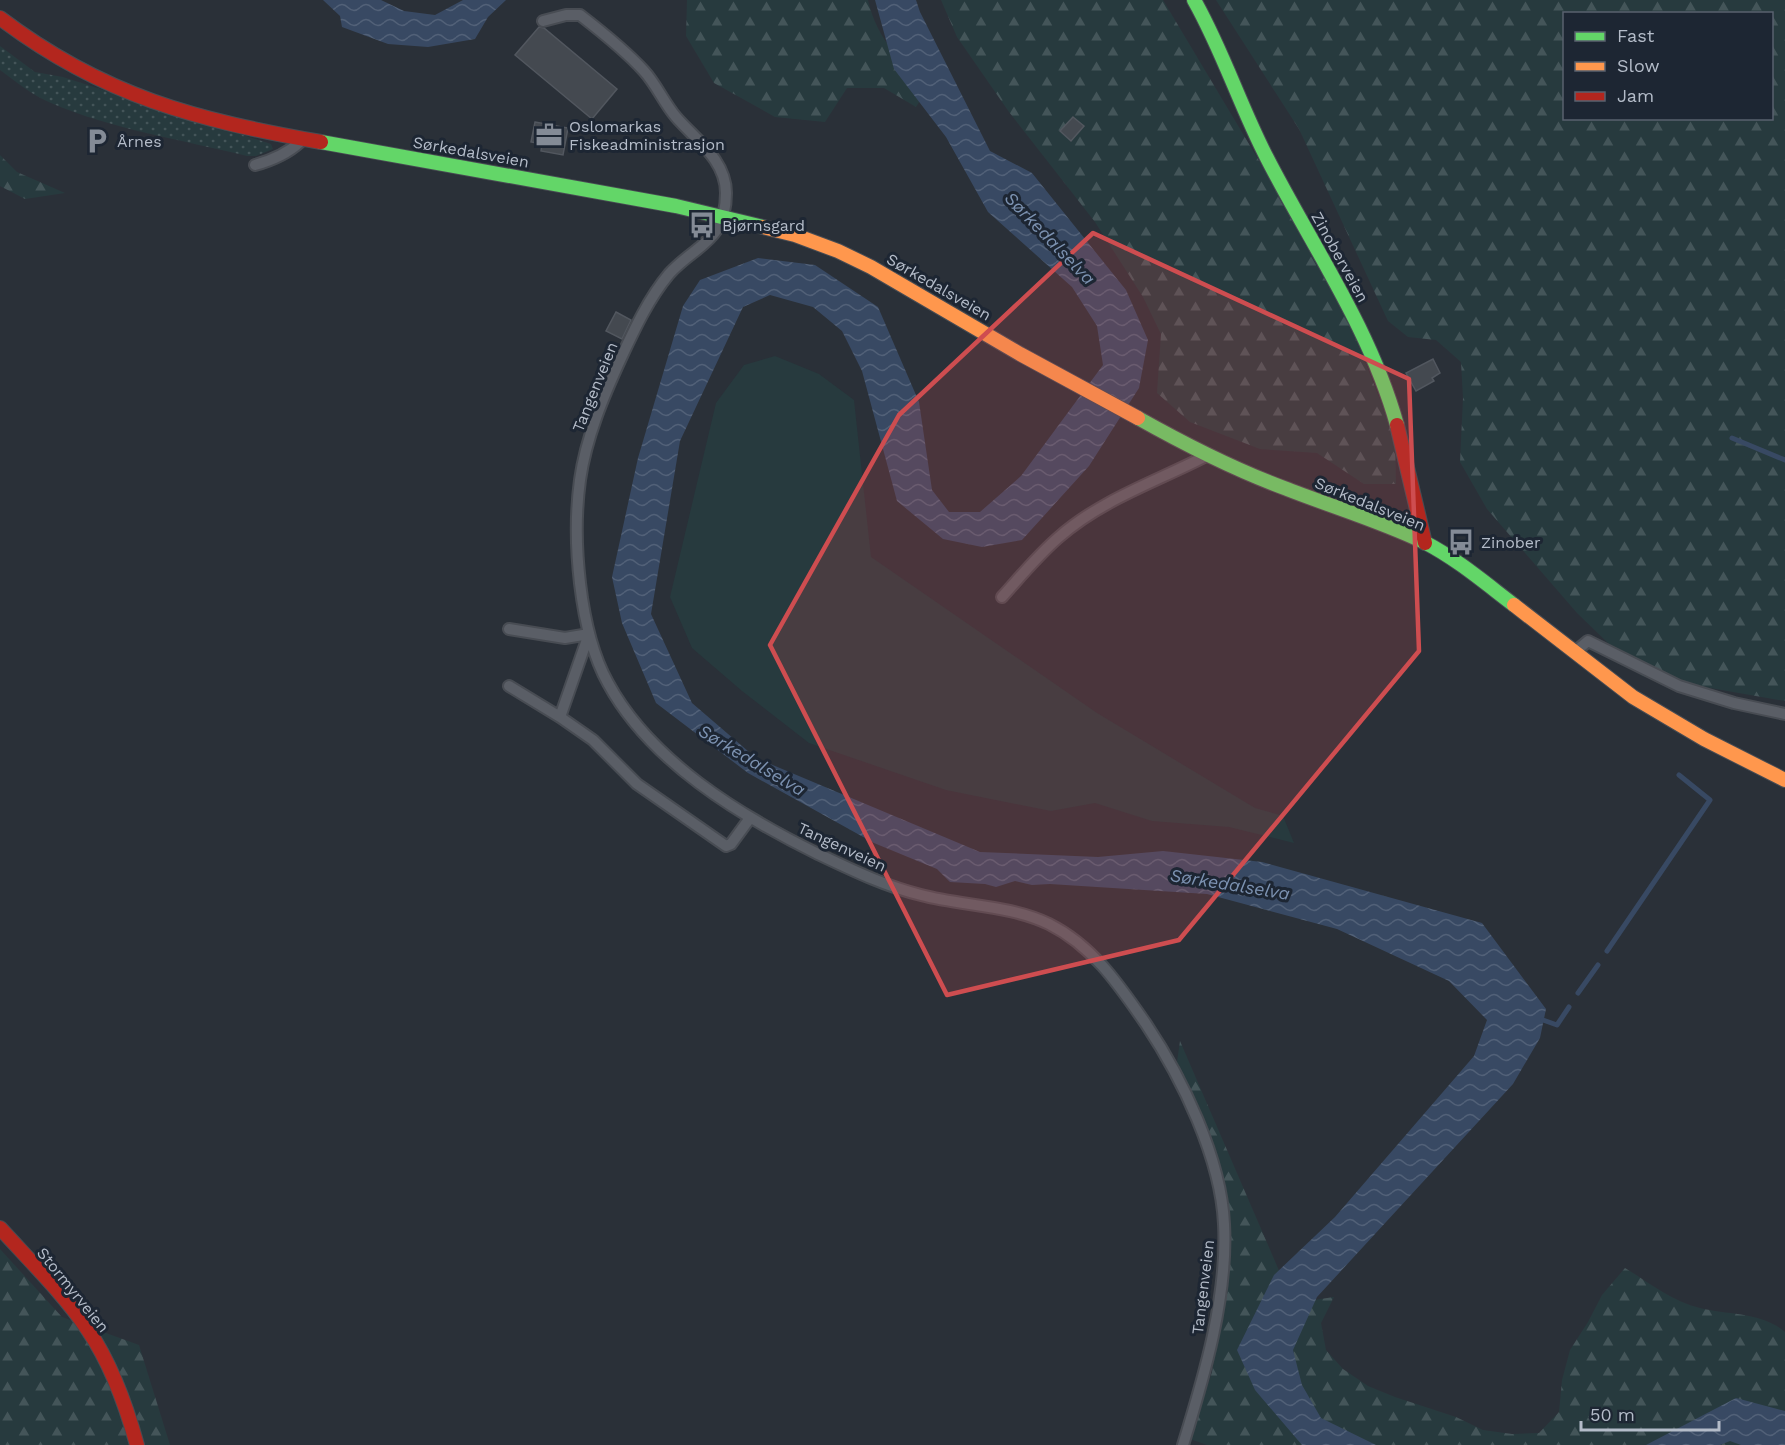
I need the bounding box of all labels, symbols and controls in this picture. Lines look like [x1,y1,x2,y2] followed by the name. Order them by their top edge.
[1563,12,1773,120] legend
[1617,25,1655,46] text: Fast
[1617,55,1660,76] text: Slow
[1617,85,1654,106] text: Jam
[569,117,725,154] place label: Oslomarkas Fiskeadministrasjon
[534,120,564,150] office icon: Oslomarkas Fiskeadministrasjon
[82,126,112,156] parking icon: Årnes
[117,132,162,151] place label: Årnes
[411,132,531,172] street label: Sørkedalsveien
[1000,187,1100,289] water label: Sørkedalselva
[1307,208,1373,306] street label: Zinoberveien
[687,210,717,240] bus stop icon: Bjørnsgard
[722,216,805,235] place label: Bjørnsgard
[883,249,995,325] street label: Sørkedalsveien
[568,339,622,435] street label: Tangenveien
[1312,473,1428,535] street label: Sørkedalsveien
[1446,527,1476,557] bus stop icon: Zinober
[1481,533,1541,552] place label: Zinober
[695,720,809,800] water label: Sørkedalselva
[795,818,889,876] street label: Tangenveien
[1169,864,1291,904] water label: Sørkedalselva
[1188,1238,1218,1336] street label: Tangenveien
[33,1244,113,1336] street label: Stormyrveien
[1581,1394,1719,1432] scale bar
[1590,1404,1635,1425] text: 50 m

